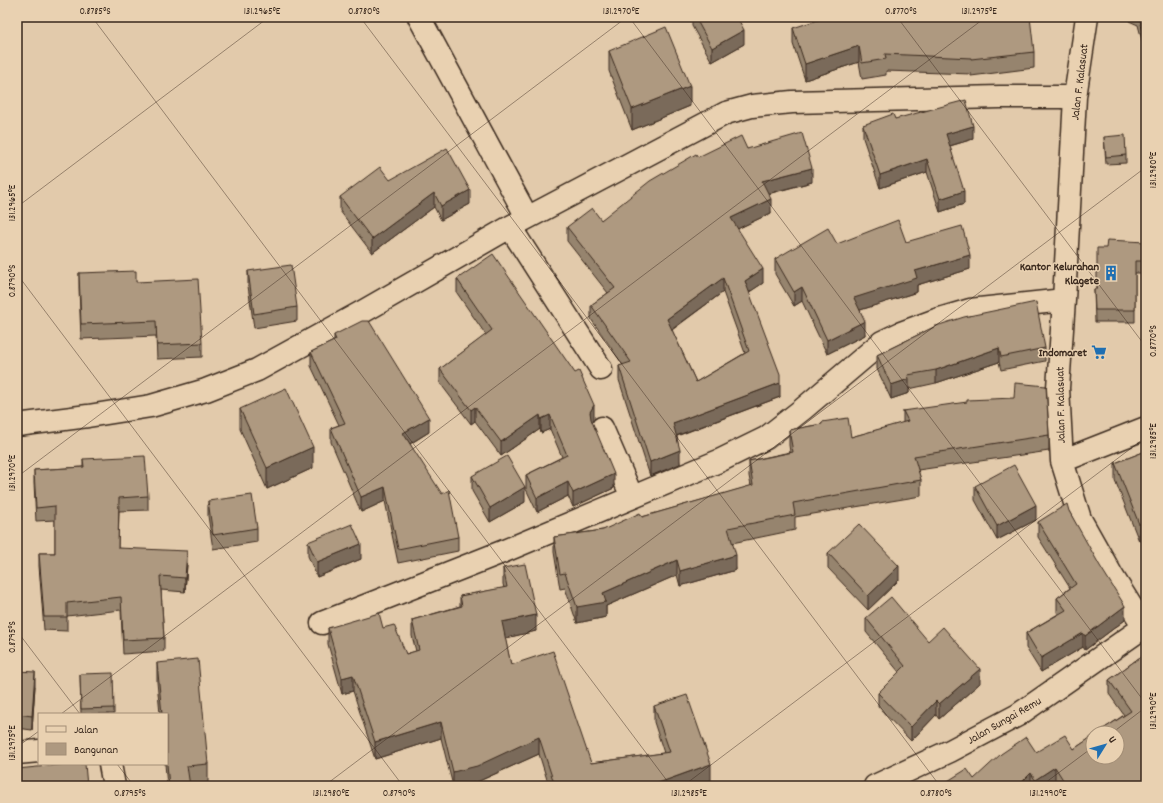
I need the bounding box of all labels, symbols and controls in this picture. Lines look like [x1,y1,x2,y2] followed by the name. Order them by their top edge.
[79,5,111,19] text: 0.8785°S
[244,5,281,19] text: 131.2965°E
[348,5,380,19] text: 0.8780°S
[603,5,640,19] text: 131.2970°E
[885,5,917,19] text: 0.8770°S
[961,5,997,19] text: 131.2975°E
[1067,42,1094,121] street label: Jalan F. Kalasuat
[1147,151,1161,188] text: 131.2980°E
[6,184,20,221] text: 131.2965°E
[1020,259,1100,290] place label: Kantor Kelurahan Klagete
[1102,264,1120,282] building icon: Kantor Kelurahan Klagete
[6,265,20,297] text: 0.8790°S
[1147,325,1161,357] text: 0.8770°S
[1090,343,1108,361] supermarket icon: Indomaret
[1039,345,1088,362] place label: Indomaret
[1052,366,1071,444] street label: Jalan F. Kalasuat
[1147,423,1161,459] text: 131.2985°E
[6,454,20,491] text: 131.2970°E
[6,621,20,653] text: 0.8795°S
[1147,692,1161,730] text: 131.2990°E
[964,693,1045,749] street label: Jalan Sungai Remu
[38,713,168,765] legend
[74,722,98,739] text: Jalan
[6,725,20,761] text: 131.2975°E
[1085,725,1125,765] north arrow
[1103,733,1119,747] text: U
[74,742,118,759] text: Bangunan
[114,787,146,801] text: 0.8795°S
[313,787,350,801] text: 131.2980°E
[383,787,415,801] text: 0.8790°S
[671,787,707,801] text: 131.2985°E
[920,787,952,801] text: 0.8780°S
[1029,787,1067,801] text: 131.2990°E

